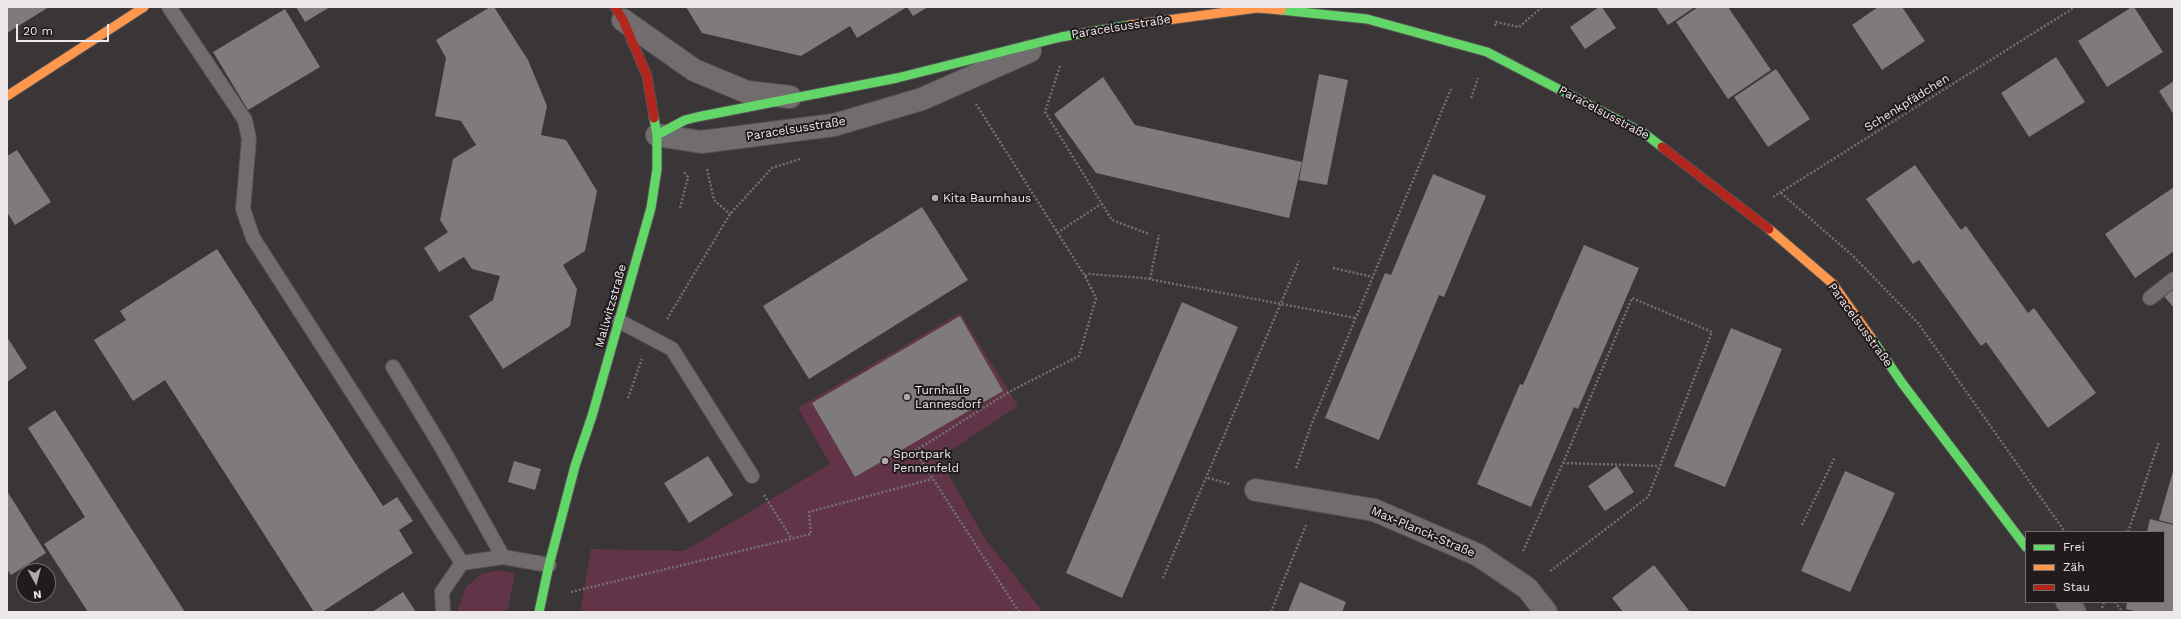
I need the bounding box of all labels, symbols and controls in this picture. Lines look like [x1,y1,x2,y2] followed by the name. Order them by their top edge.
[1070,12,1172,42] street label: Paracelsusstraße
[18,16,111,42] scale bar
[23,24,53,38] text: 20 m
[1862,71,1952,135] street label: Schenkpfädchen
[1556,83,1652,143] street label: Paracelsusstraße
[745,114,847,144] street label: Paracelsusstraße
[943,191,1031,205] place label: Kita Baumhaus
[930,193,940,203] marker: Kita Baumhaus
[592,263,630,349] street label: Mallwitzstraße
[1825,280,1895,370] street label: Paracelsusstraße
[915,383,981,411] place label: Turnhalle Lannesdorf
[902,392,912,402] marker: Turnhalle Lannesdorf
[893,447,959,475] place label: Sportpark Pennenfeld
[880,456,890,466] marker: Sportpark Pennenfeld
[1369,504,1477,560] street label: Max-Planck-Straße
[2025,531,2165,603] legend
[2063,540,2085,554] text: Frei
[2063,560,2085,574] text: Zäh
[16,563,56,603] north arrow
[2063,580,2090,594] text: Stau
[33,587,42,601] text: N

